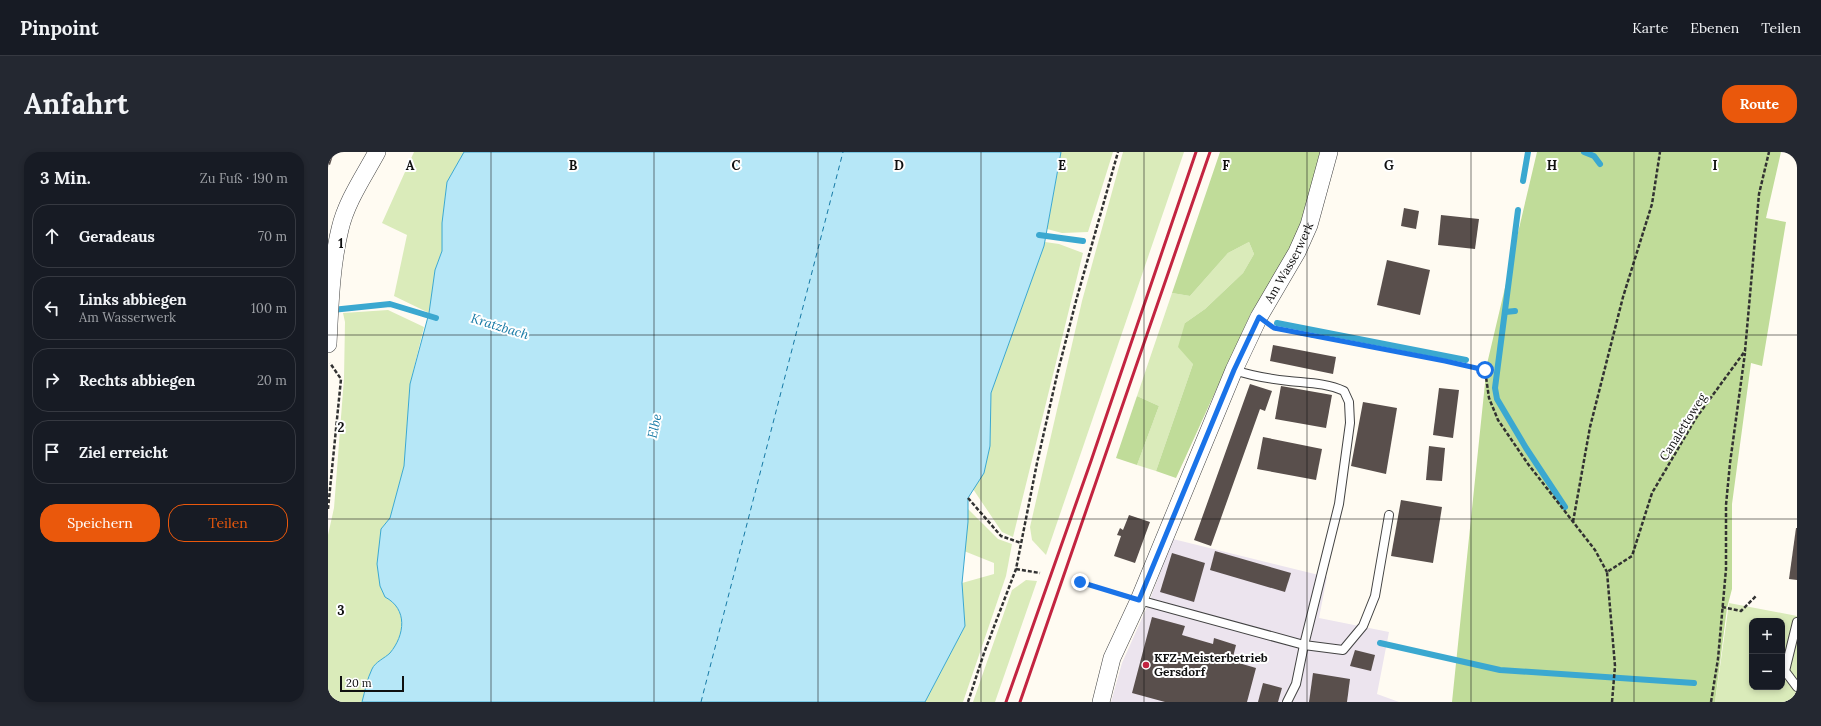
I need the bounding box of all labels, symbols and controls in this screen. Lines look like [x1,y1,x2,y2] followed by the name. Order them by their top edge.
[20,16,99,40] text: Pinpoint
[1632,19,1668,37] text: Karte
[1690,19,1739,37] text: Ebenen
[1761,19,1801,37] text: Teilen
[1722,85,1797,123] button: Route
[24,86,128,122] text: Anfahrt
[406,157,415,174] text: A
[569,157,578,174] text: B
[732,157,741,174] text: C
[894,157,904,174] text: D
[1058,157,1066,174] text: E
[1222,157,1230,174] text: F
[1384,157,1394,174] text: G
[1547,157,1557,174] text: H
[1712,157,1718,174] text: I
[40,167,91,189] text: 3 Min.
[200,170,288,187] text: Zu Fuß · 190 m
[1260,219,1317,306] street label: Am Wasserwerk
[41,225,63,247] icon: ahead
[79,227,155,246] text: Geradeaus
[258,228,287,245] text: 70 m
[338,235,344,252] text: 1
[79,290,187,309] text: Links abbiegen
[41,297,63,319] icon: left
[251,300,287,317] text: 100 m
[79,309,176,326] text: Am Wasserwerk
[469,310,531,343] water label: Kratzbach
[1476,361,1494,379] route start
[41,369,63,391] icon: right
[79,371,195,390] text: Rechts abbiegen
[257,372,287,389] text: 20 m
[1656,390,1709,463] street label: Canalettoweg
[644,412,665,440] water label: Elbe
[338,419,345,436] text: 2
[41,441,63,463] icon: arrive
[79,443,168,462] text: Ziel erreicht
[40,504,160,542] button: Speichern
[168,504,288,542] button: Teilen
[1071,573,1089,591] route end
[337,602,345,619] text: 3
[1749,618,1785,690] map controls
[1749,618,1785,654] button: +
[1154,650,1268,679] place label: KFZ-Meisterbetrieb Gersdorf
[1749,654,1785,690] button: −
[1141,660,1151,670] marker: KFZ-Meisterbetrieb Gersdorf
[340,674,404,693] scale bar
[346,676,371,690] text: 20 m

